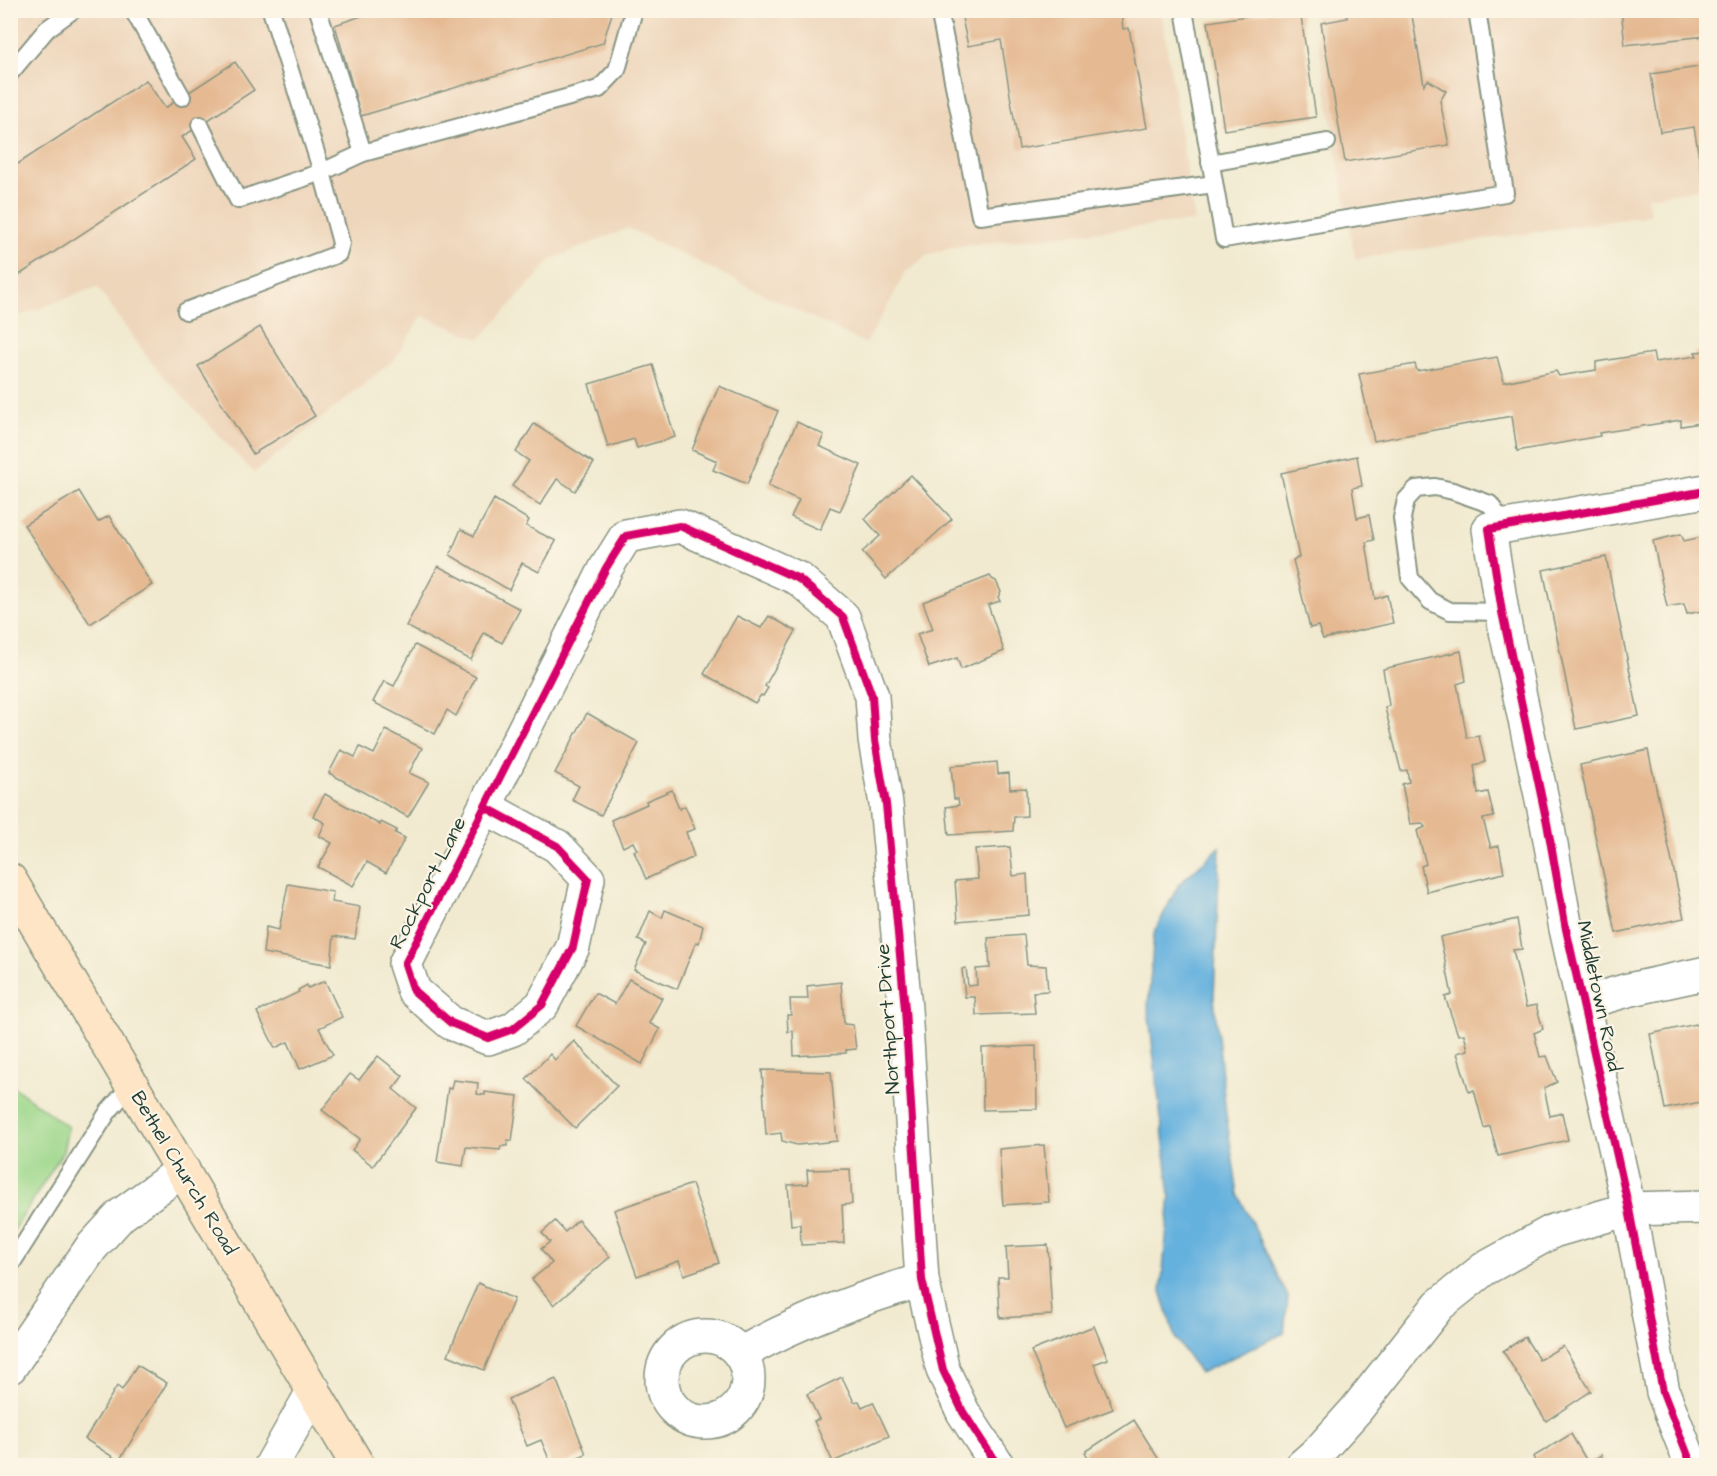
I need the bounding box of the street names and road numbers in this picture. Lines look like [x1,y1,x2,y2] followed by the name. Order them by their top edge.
[383,812,473,954] street label: Rockport Lane
[1569,918,1629,1074] street label: Middletown Road
[869,943,907,1095] street label: Northport Drive
[124,1086,244,1260] street label: Bethel Church Road

